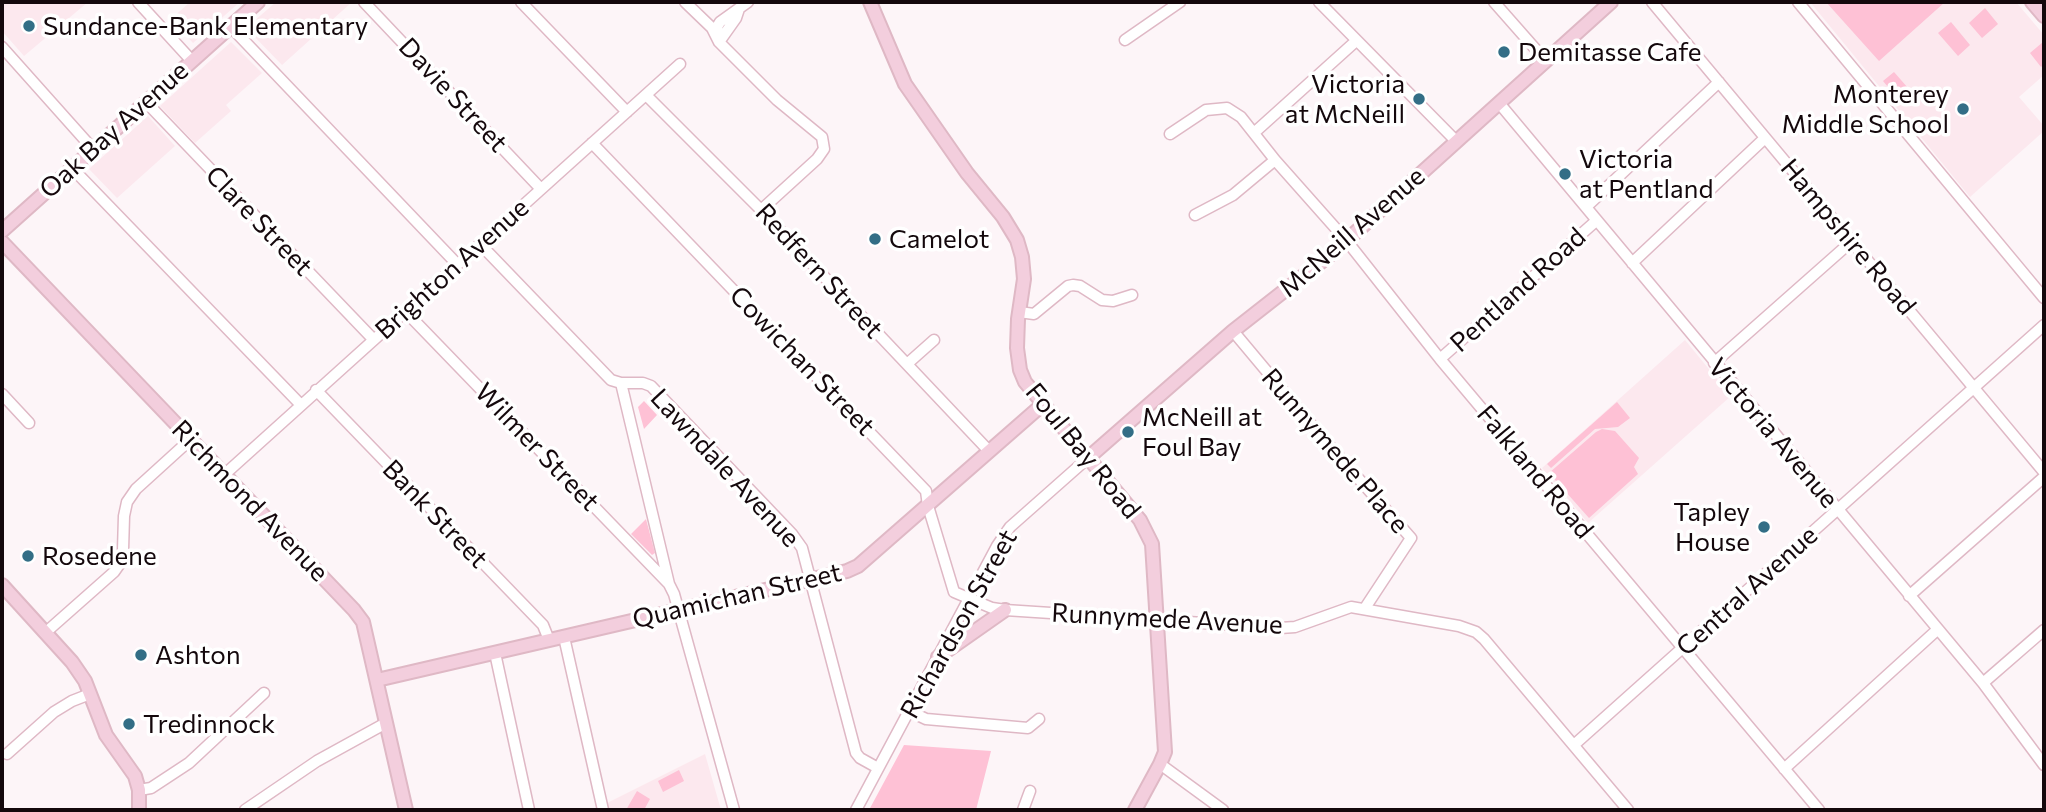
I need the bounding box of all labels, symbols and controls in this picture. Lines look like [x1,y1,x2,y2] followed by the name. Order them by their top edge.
[43,10,368,42] place label: Sundance-Bank Elementary
[21,18,37,34] marker: Sundance-Bank Elementary
[392,31,514,159] street label: Davie Street
[1518,36,1702,68] place label: Demitasse Cafe
[1496,44,1512,60] marker: Demitasse Cafe
[33,55,195,205] street label: Oak Bay Avenue
[1285,68,1405,130] place label: Victoria at McNeill
[1781,78,1949,140] place label: Monterey Middle School
[1411,91,1427,107] marker: Victoria at McNeill
[1955,101,1971,117] marker: Monterey Middle School
[1579,143,1713,204] place label: Victoria at Pentland
[1774,153,1922,321] street label: Hampshire Road
[199,160,319,282] street label: Clare Street
[1273,160,1431,304] street label: McNeill Avenue
[1557,166,1573,182] marker: Victoria at Pentland
[369,192,535,346] street label: Brighton Avenue
[749,197,889,345] street label: Redfern Street
[1444,221,1592,359] street label: Pentland Road
[889,223,989,255] place label: Camelot
[867,231,883,247] marker: Camelot
[723,280,881,442] street label: Cowichan Street
[1701,352,1845,514] street label: Victoria Avenue
[1255,362,1415,540] street label: Runnymede Place
[468,377,606,517] street label: Wilmer Street
[1019,377,1147,525] street label: Foul Bay Road
[644,383,806,553] street label: Lawndale Avenue
[1470,399,1600,545] street label: Falkland Road
[1142,401,1262,462] place label: McNeill at Foul Bay
[165,414,335,588] street label: Richmond Avenue
[1120,424,1136,440] marker: McNeill at Foul Bay
[376,454,494,574] street label: Bank Street
[1673,496,1750,558] place label: Tapley House
[1670,519,1824,663] street label: Central Avenue
[1756,519,1772,535] marker: Tapley House
[894,524,1024,724] street label: Richardson Street
[42,540,157,572] place label: Rosedene
[20,548,36,564] marker: Rosedene
[630,557,844,635] street label: Quamichan Street
[1051,597,1283,641] street label: Runnymede Avenue
[155,639,241,671] place label: Ashton
[133,647,149,663] marker: Ashton
[143,708,275,740] place label: Tredinnock
[121,716,137,732] marker: Tredinnock

